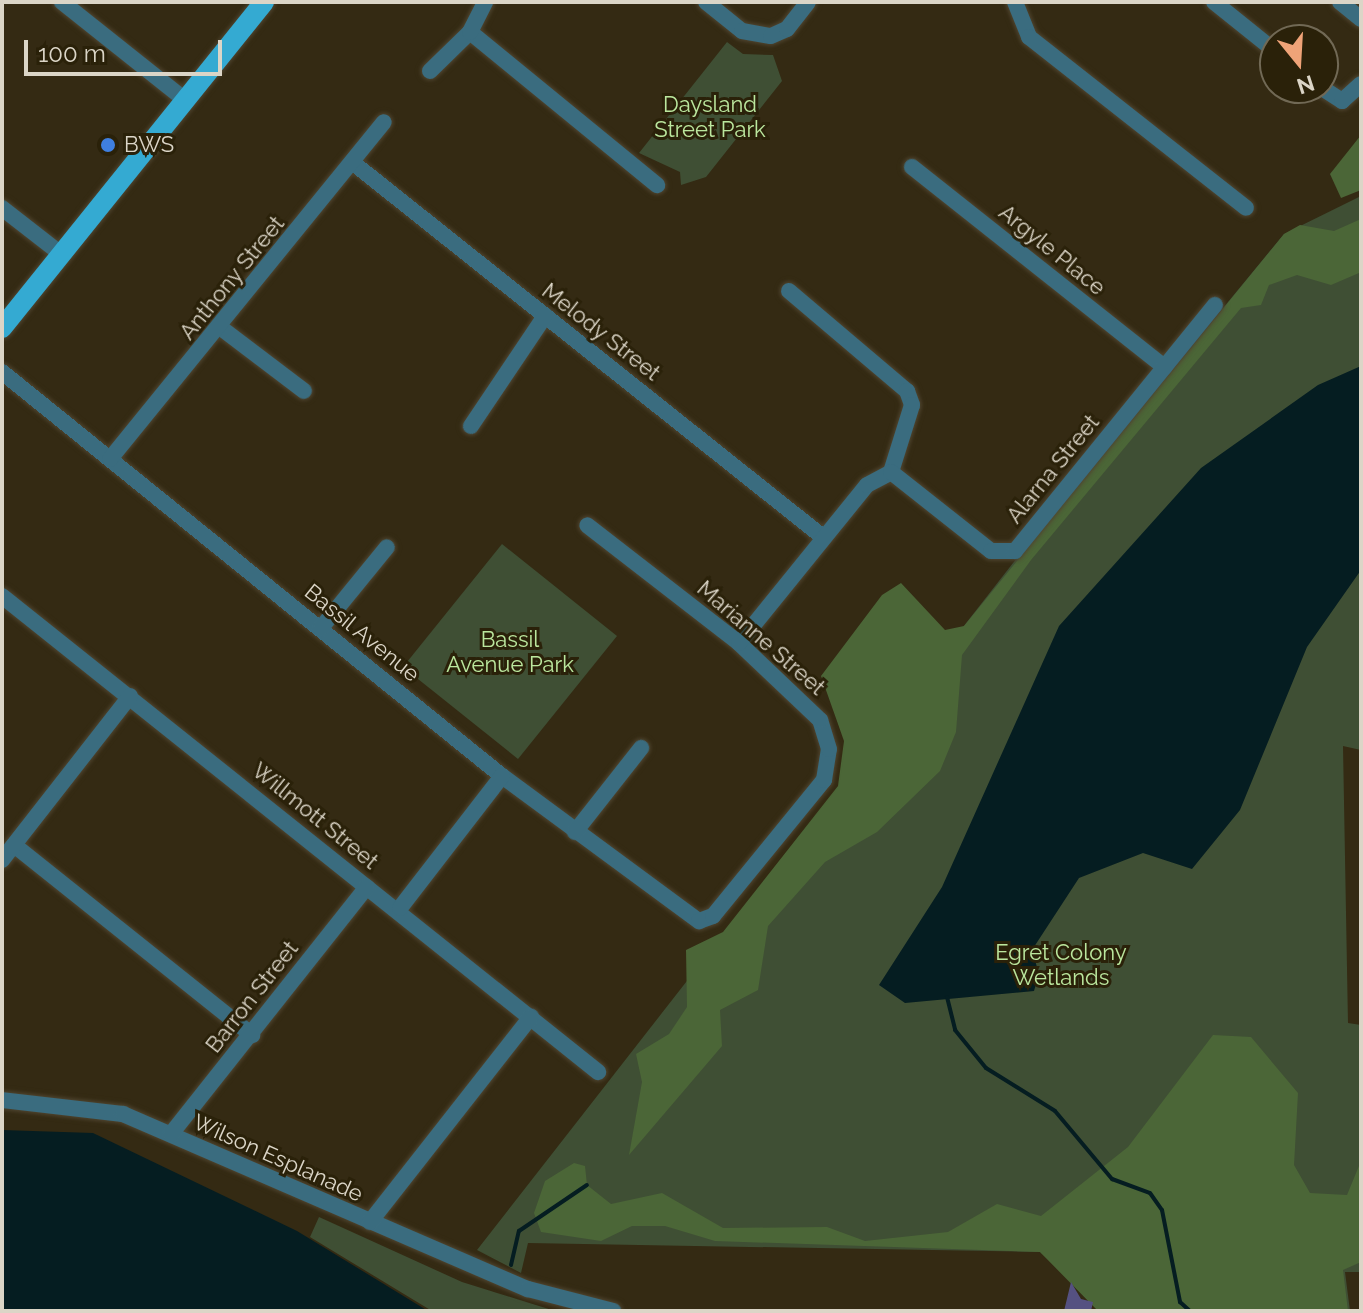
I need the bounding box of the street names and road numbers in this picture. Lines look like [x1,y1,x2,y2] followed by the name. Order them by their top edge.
[994,199,1110,301] street label: Argyle Place
[174,211,290,345] street label: Anthony Street
[536,277,666,387] street label: Melody Street
[1001,409,1105,529] street label: Alarna Street
[692,575,830,701] street label: Marianne Street
[299,578,425,688] street label: Bassil Avenue
[247,757,383,875] street label: Willmott Street
[200,936,304,1058] street label: Barron Street
[189,1109,367,1207] street label: Wilson Esplanade

